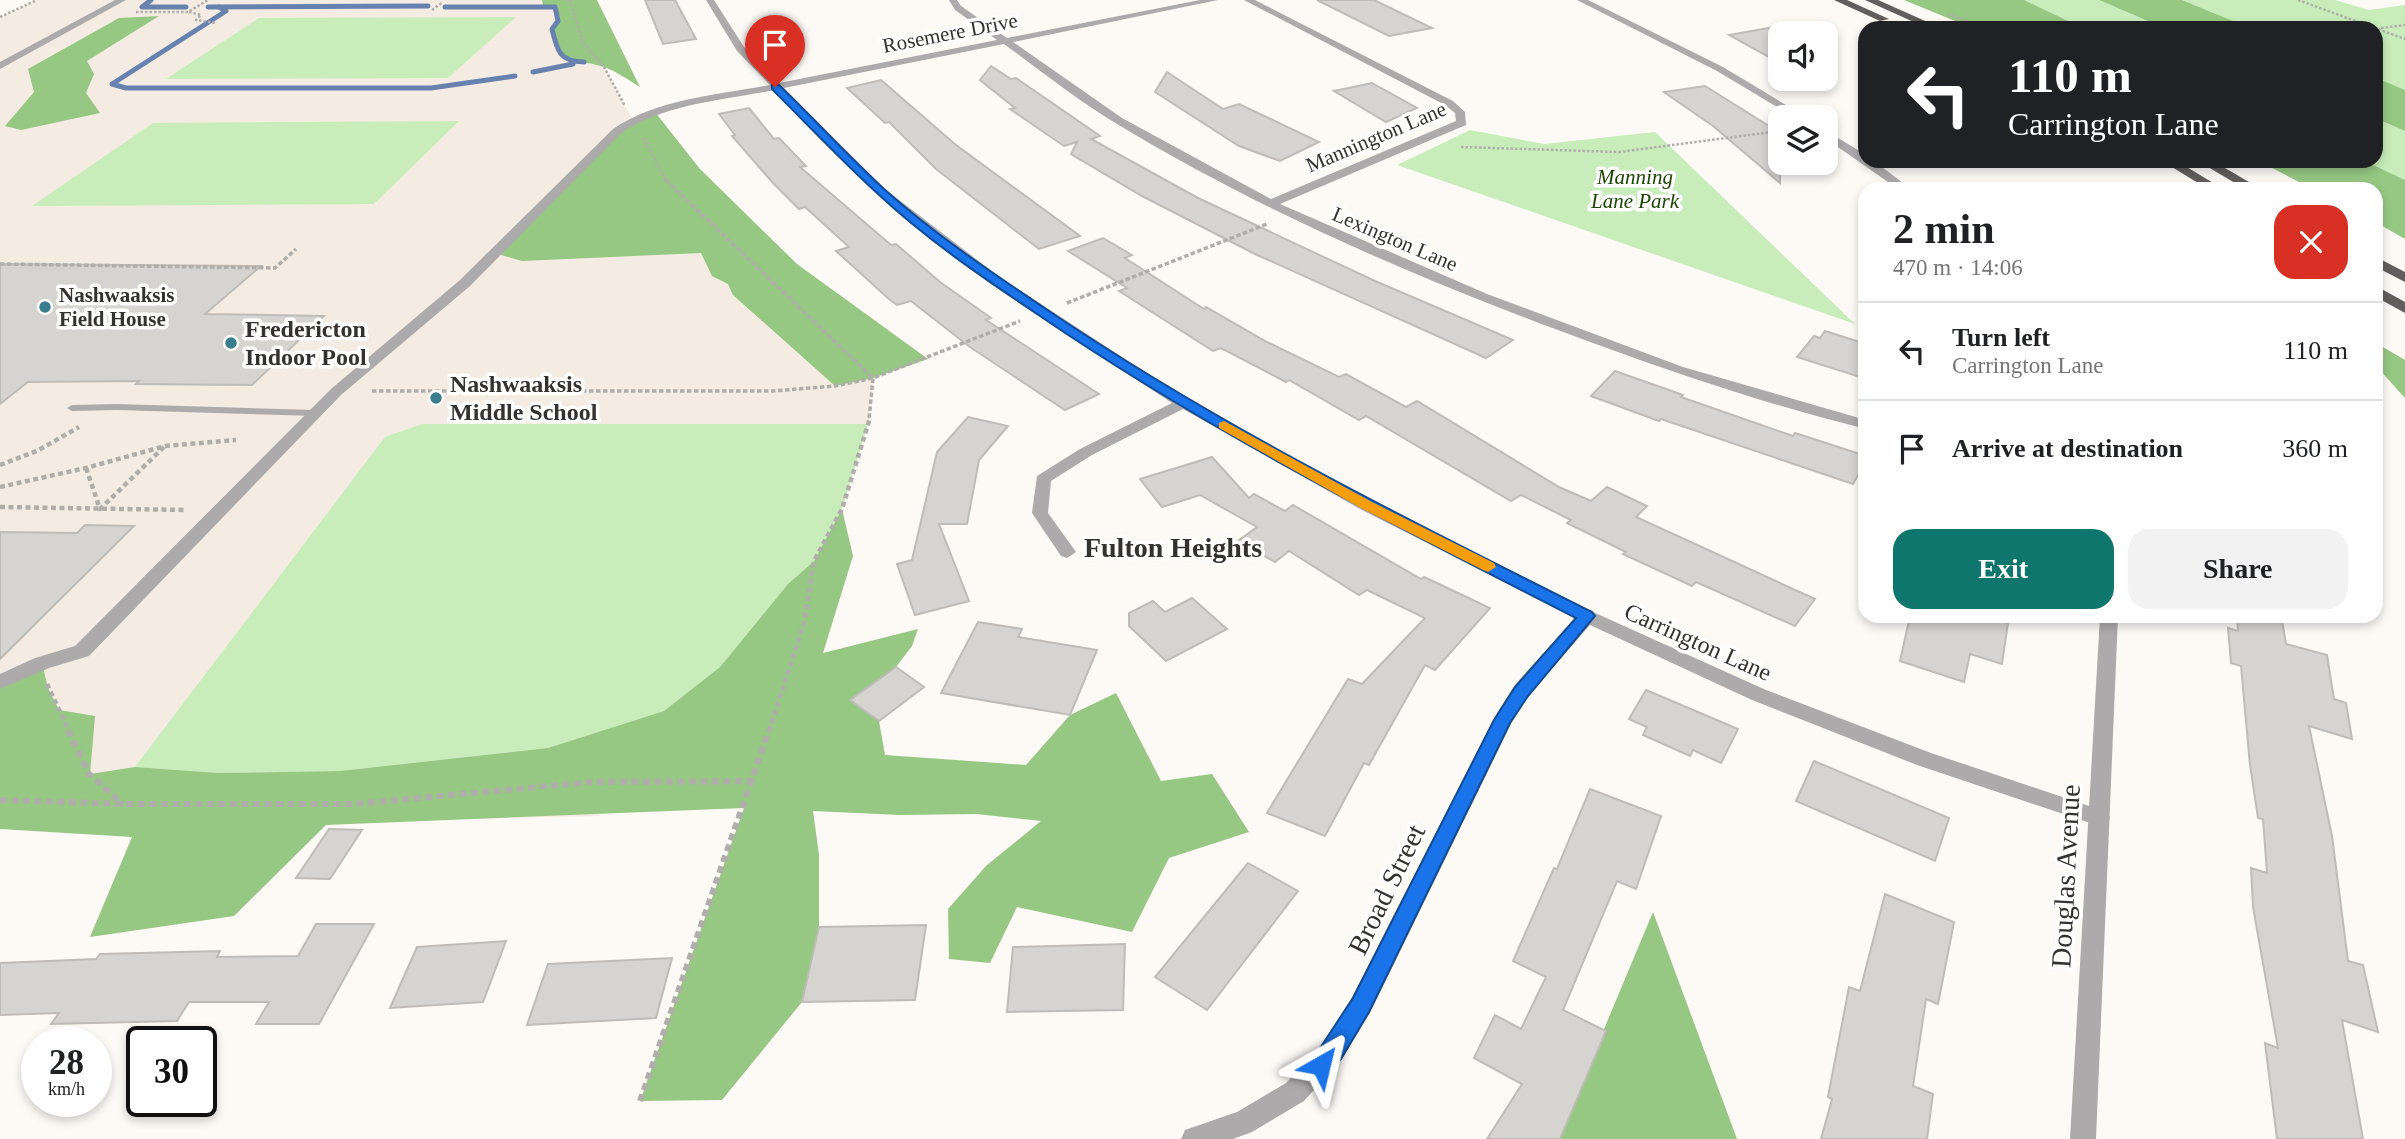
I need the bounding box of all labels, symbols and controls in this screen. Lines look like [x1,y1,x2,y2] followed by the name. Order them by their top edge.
[880,8,1020,58] street label: Rosemere Drive
[745,15,805,87] pin
[1768,21,1838,175] map controls
[1768,21,1838,91] button: sound
[756,26,794,64] icon: arrive
[2008,48,2132,103] text: 110 m
[1893,49,1984,140] icon: left
[1302,97,1450,177] street label: Mannington Lane
[1768,105,1838,175] button: layers
[2008,106,2219,142] text: Carrington Lane
[1590,165,1680,213] park label: Manning Lane Park
[1329,202,1461,276] street label: Lexington Lane
[2274,205,2348,279] button: close
[1893,206,1995,252] text: 2 min
[1893,255,2023,280] text: 470 m · 14:06
[59,283,175,331] place label: Nashwaaksis Field House
[37,299,53,315] marker: Nashwaaksis Field House
[245,316,367,370] place label: Fredericton Indoor Pool
[1952,323,2050,352] text: Turn left
[1893,332,1931,370] icon: left
[223,335,239,351] marker: Fredericton Indoor Pool
[2283,336,2348,365] text: 110 m
[1952,353,2103,378] text: Carrington Lane
[450,371,598,425] place label: Nashwaaksis Middle School
[428,390,444,406] marker: Nashwaaksis Middle School
[1893,430,1931,468] icon: arrive
[1952,434,2183,463] text: Arrive at destination
[2282,434,2348,463] text: 360 m
[1893,529,2114,609] button: Exit
[2128,529,2348,609] button: Share
[1084,532,1262,563] district label: Fulton Heights
[1621,598,1775,686] street label: Carrington Lane
[2045,783,2086,969] street label: Douglas Avenue
[1342,819,1431,959] street label: Broad Street
[126,1026,217,1117] speed limit sign: 30
[1284,1028,1358,1102] position arrow
[49,1043,84,1082] text: 28
[48,1079,85,1099] text: km/h

